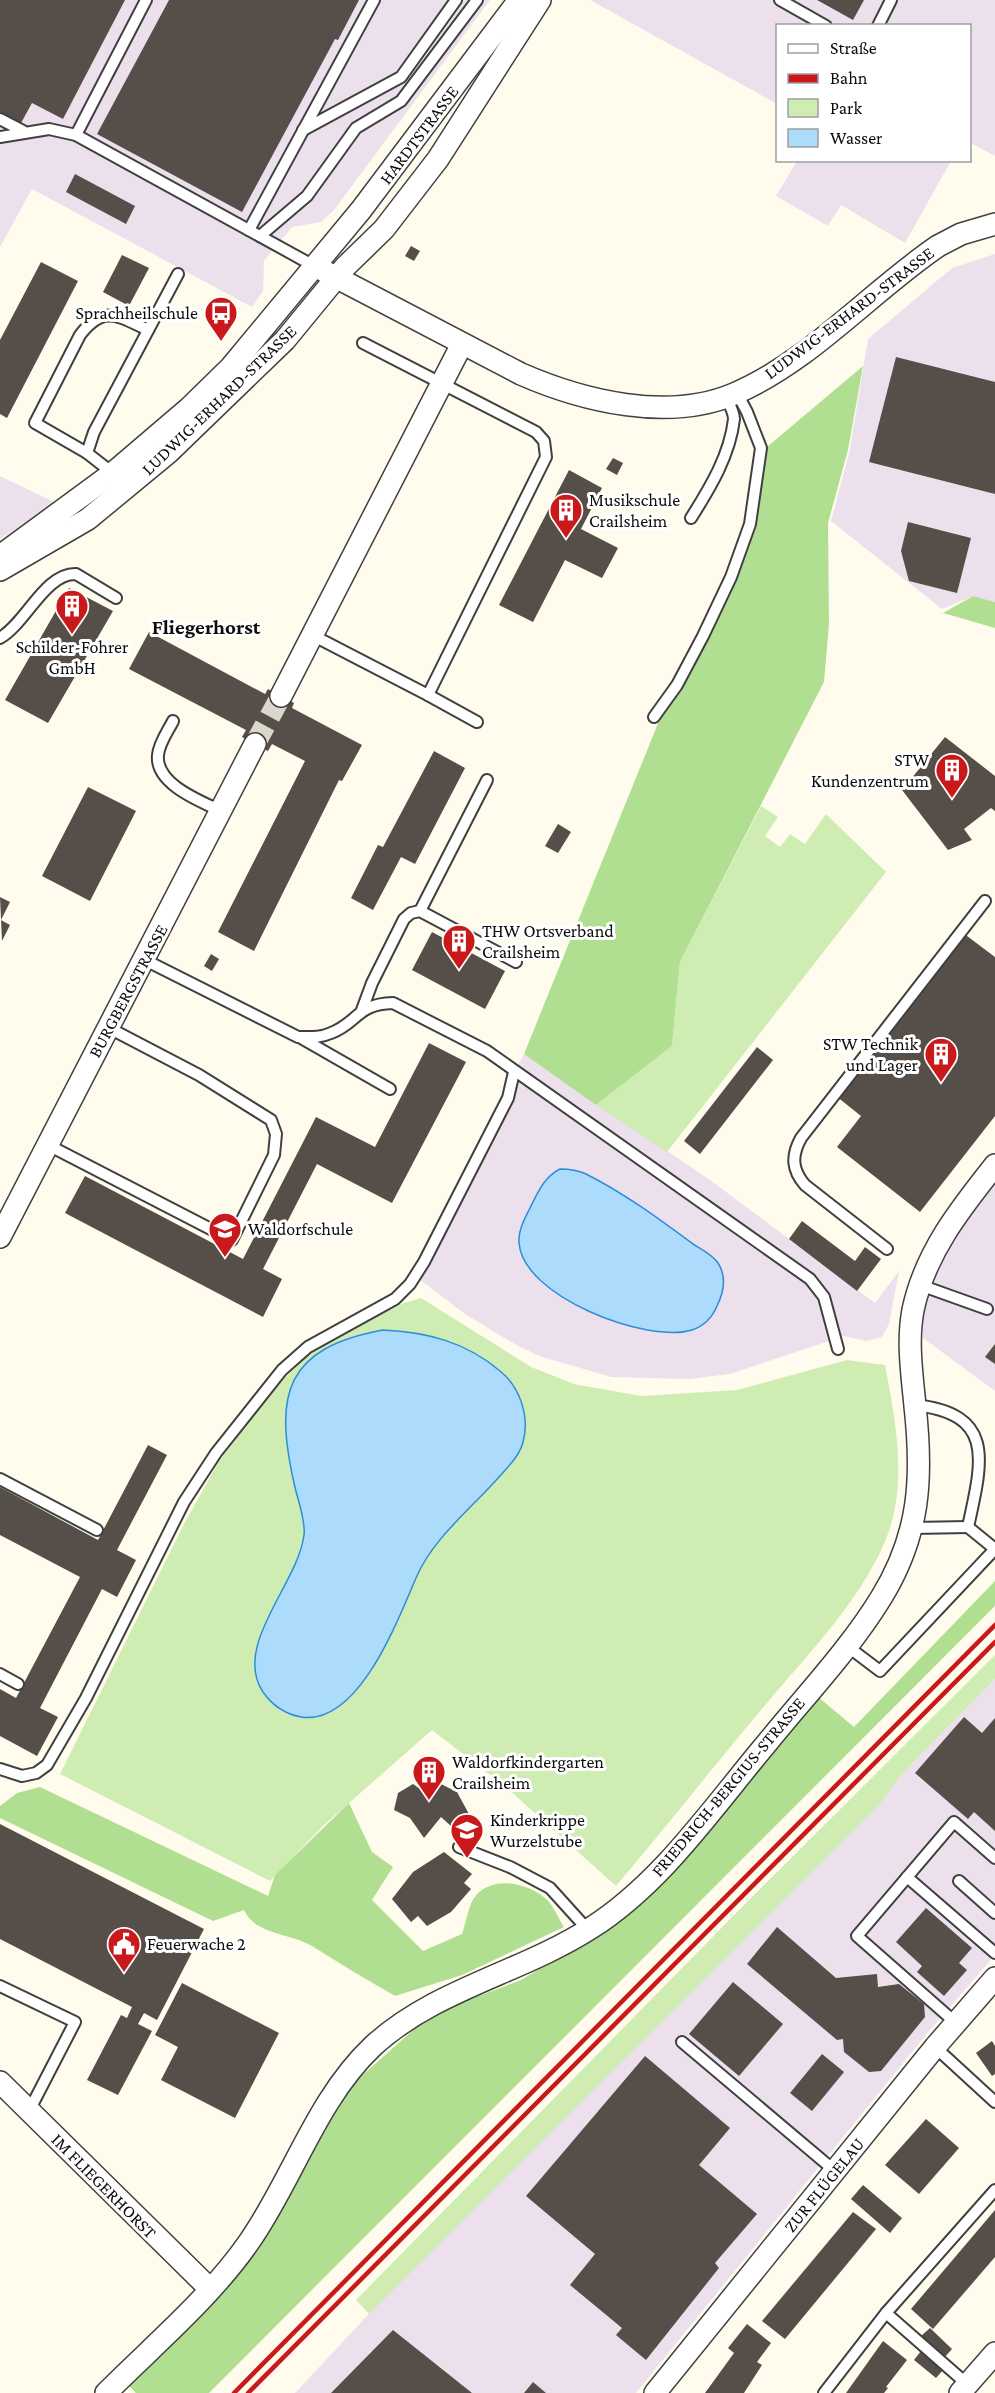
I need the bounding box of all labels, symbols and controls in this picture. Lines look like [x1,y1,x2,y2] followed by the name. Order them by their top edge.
[776,24,971,162] legend
[830,38,877,58] text: Straße
[830,68,868,88] text: Bahn
[376,82,463,188] street label: HARDTSTRASSE
[830,98,862,118] text: Park
[830,128,883,148] text: Wasser
[760,243,938,383] street label: LUDWIG-ERHARD-STRASSE
[203,295,239,342] bus stop icon: Sprachheilschule
[75,303,198,323] place label: Sprachheilschule
[138,321,301,479] street label: LUDWIG-ERHARD-STRASSE
[589,490,680,531] place label: Musikschule Crailsheim
[548,492,584,539] building icon: Musikschule Crailsheim
[54,588,90,635] building icon: Schilder-Fohrer GmbH
[152,615,261,639] district label: Fliegerhorst
[16,637,129,678] place label: Schilder-Fohrer GmbH
[811,750,930,791] place label: STW Kundenzentrum
[934,752,970,799] building icon: STW Kundenzentrum
[84,921,172,1061] street label: BURGBERGSTRASSE
[482,921,614,962] place label: THW Ortsverband Crailsheim
[441,923,477,970] building icon: THW Ortsverband Crailsheim
[823,1034,919,1075] place label: STW Technik und Lager
[923,1036,959,1083] building icon: STW Technik und Lager
[207,1211,243,1258] school or university icon: Waldorfschule
[248,1219,353,1239] place label: Waldorfschule
[647,1693,809,1881] street label: FRIEDRICH-BERGIUS-STRASSE
[452,1752,604,1793] place label: Waldorfkindergarten Crailsheim
[411,1754,447,1801] building icon: Waldorfkindergarten Crailsheim
[490,1810,585,1851] place label: Kinderkrippe Wurzelstube
[449,1812,485,1859] school or university icon: Kinderkrippe Wurzelstube
[106,1926,142,1973] public building icon: Feuerwache 2
[147,1934,246,1954] place label: Feuerwache 2
[48,2130,161,2243] street label: IM FLIEGERHORST
[780,2134,868,2236] street label: ZUR FLÜGELAU

